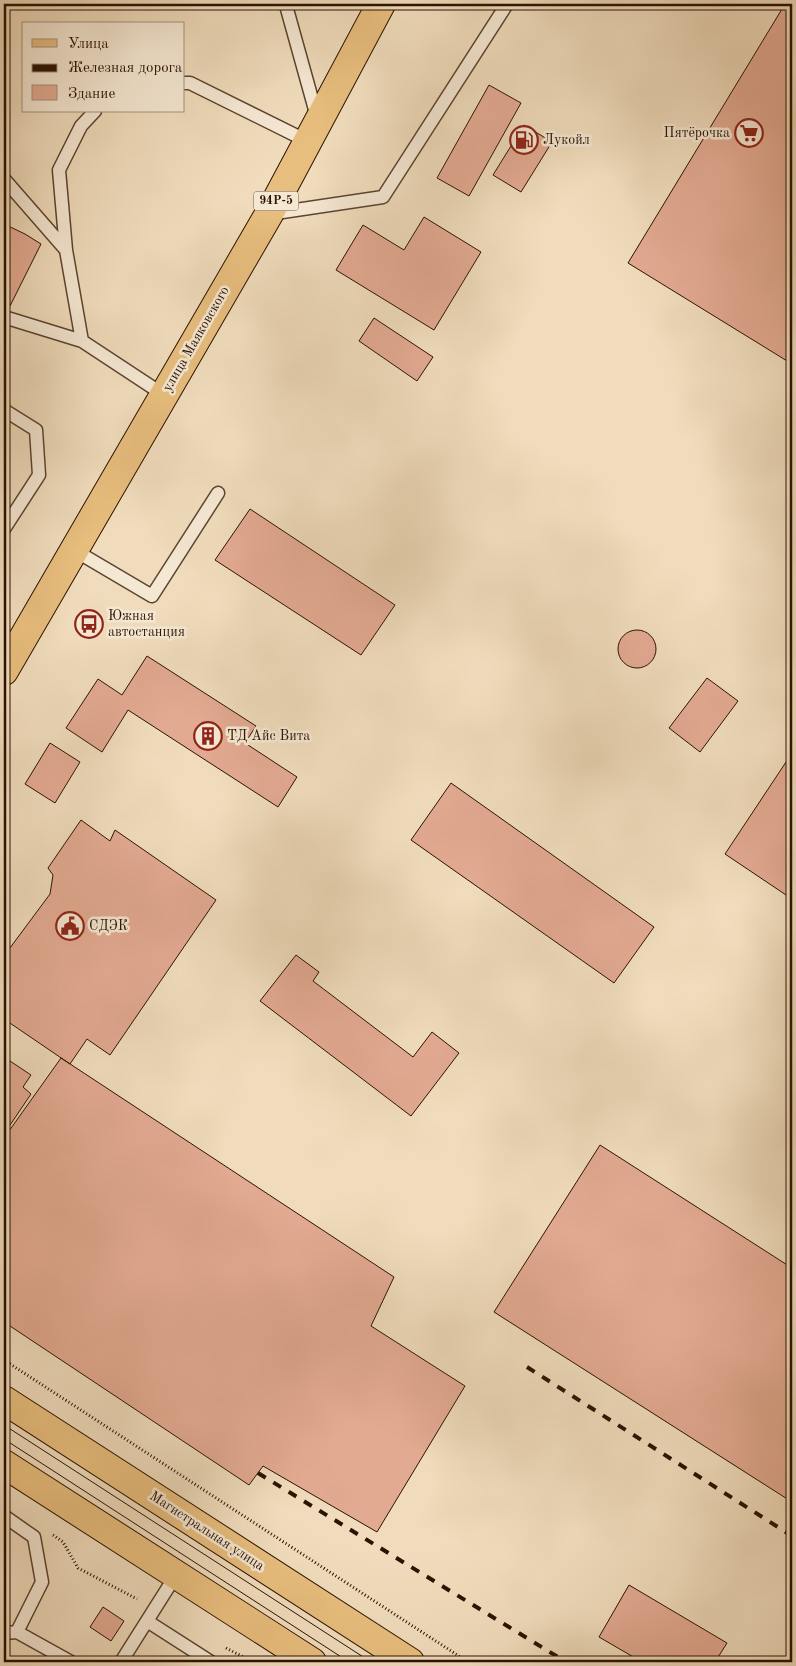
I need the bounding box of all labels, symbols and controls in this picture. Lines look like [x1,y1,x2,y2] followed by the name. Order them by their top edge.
[22,22,185,112] legend
[68,37,109,52] text: Улица
[68,61,183,76] text: Железная дорога
[68,87,115,102] text: Здание
[734,118,764,148] supermarket icon: Пятёрочка
[509,125,539,155] fuel station icon: Лукойл
[664,126,730,140] place label: Пятёрочка
[543,133,590,147] place label: Лукойл
[254,192,298,210] road number: 94Р-5
[160,284,232,394] street label: улица Маяковского
[74,609,104,639] bus stop icon: Южная автостанция
[108,609,185,639] place label: Южная автостанция
[193,721,223,751] building icon: ТД Айс Вита
[227,729,310,743] place label: ТД Айс Вита
[55,911,85,941] public building icon: СДЭК
[89,919,128,933] place label: СДЭК
[147,1489,267,1573] street label: Магистральная улица

